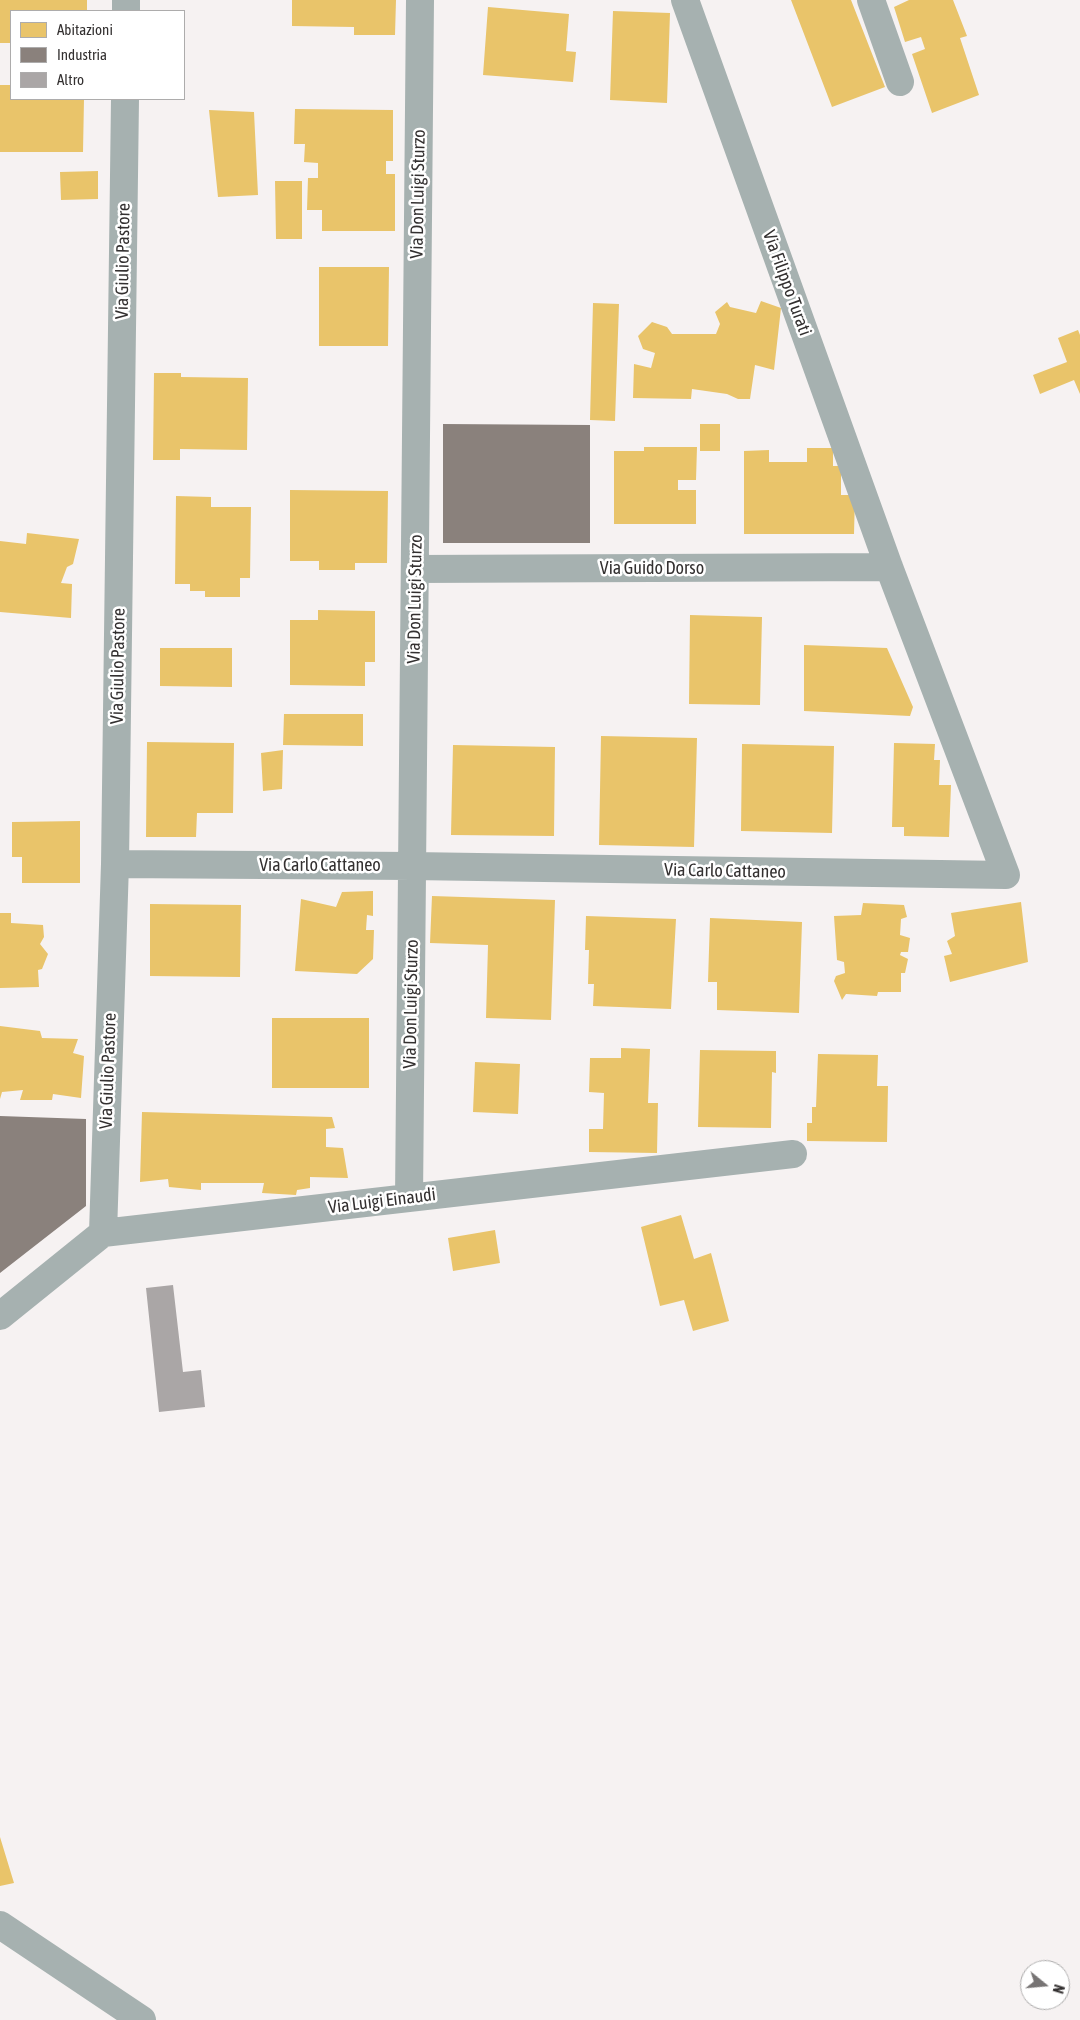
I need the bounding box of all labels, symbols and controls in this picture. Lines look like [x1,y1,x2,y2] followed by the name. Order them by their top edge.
[10,10,185,100] legend
[57,21,113,38] text: Abitazioni
[57,46,107,63] text: Industria
[57,71,84,88] text: Altro
[406,129,430,259] street label: Via Don Luigi Sturzo
[111,203,135,319] street label: Via Giulio Pastore
[758,227,816,339] street label: Via Filippo Turati
[403,534,427,664] street label: Via Don Luigi Sturzo
[600,557,704,579] street label: Via Guido Dorso
[106,608,130,724] street label: Via Giulio Pastore
[259,854,381,876] street label: Via Carlo Cattaneo
[664,859,786,883] street label: Via Carlo Cattaneo
[399,939,423,1069] street label: Via Don Luigi Sturzo
[95,1013,121,1129] street label: Via Giulio Pastore
[327,1184,437,1218] street label: Via Luigi Einaudi
[1020,1960,1070,2010] north arrow
[1050,1983,1067,1995] text: N

